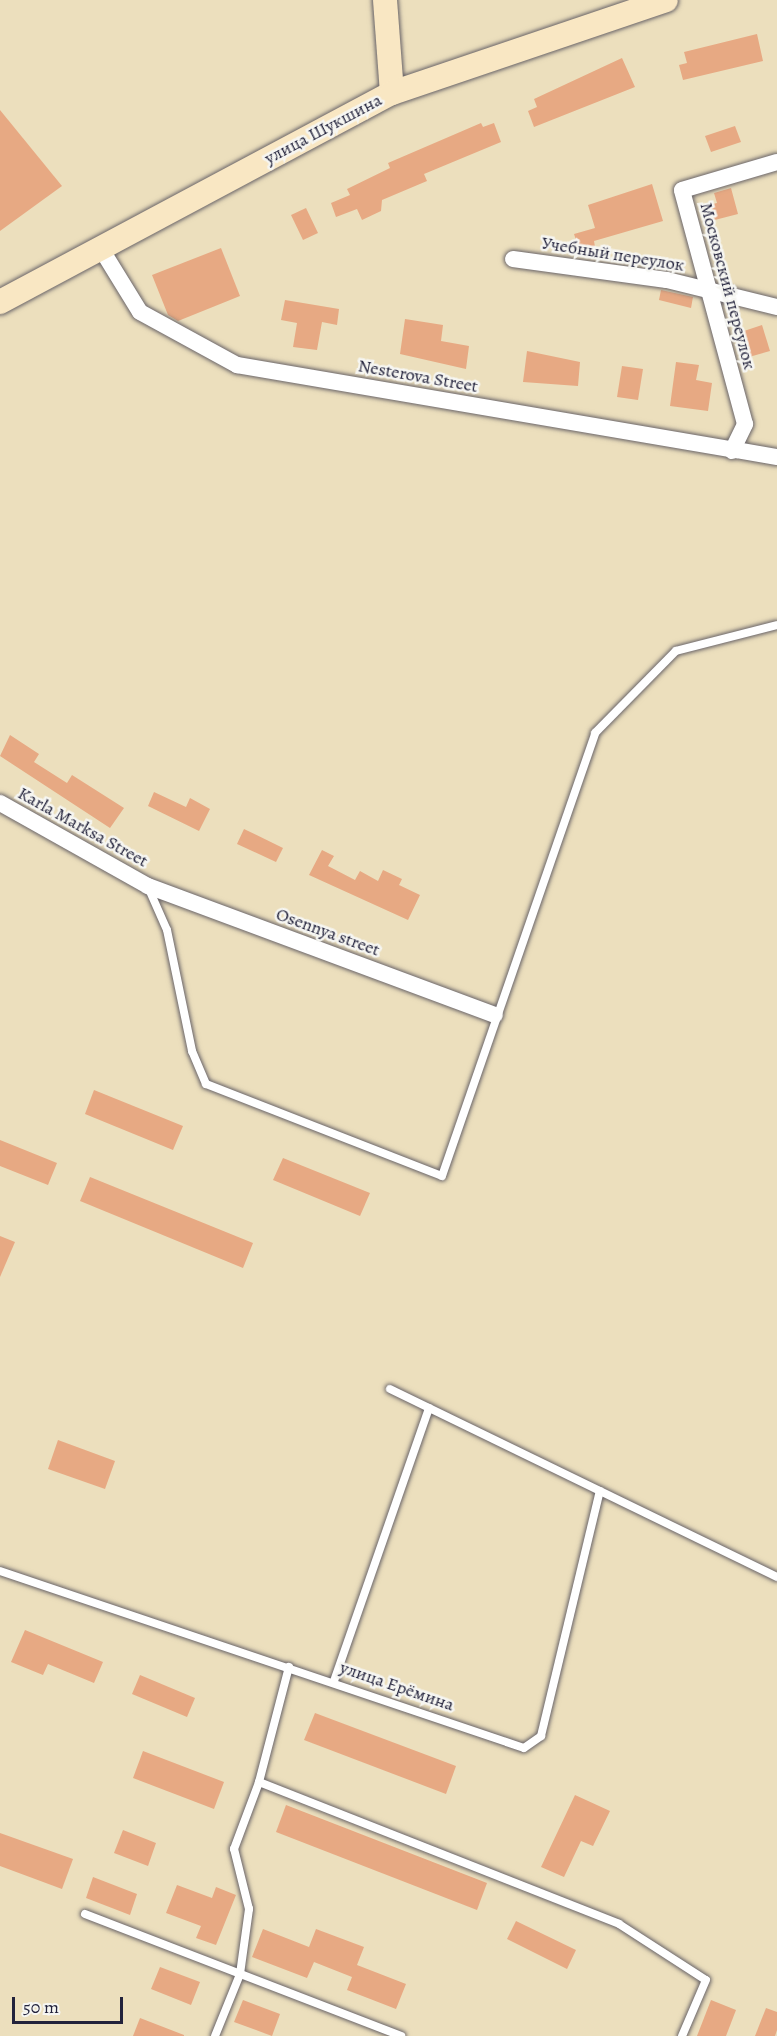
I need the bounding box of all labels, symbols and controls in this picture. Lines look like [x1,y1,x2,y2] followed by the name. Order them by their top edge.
[261,89,385,169] street label: улица Шукшина
[695,200,761,372] street label: Московский переулок
[540,232,686,276] street label: Учебный переулок
[356,355,480,397] street label: Nesterova Street
[14,782,152,872] street label: Karla Marksa Street
[273,903,383,961] street label: Osennya street
[337,1656,457,1716] street label: улица Ерёмина
[15,1985,126,2023] scale bar
[23,1995,59,2019] text: 50 m

